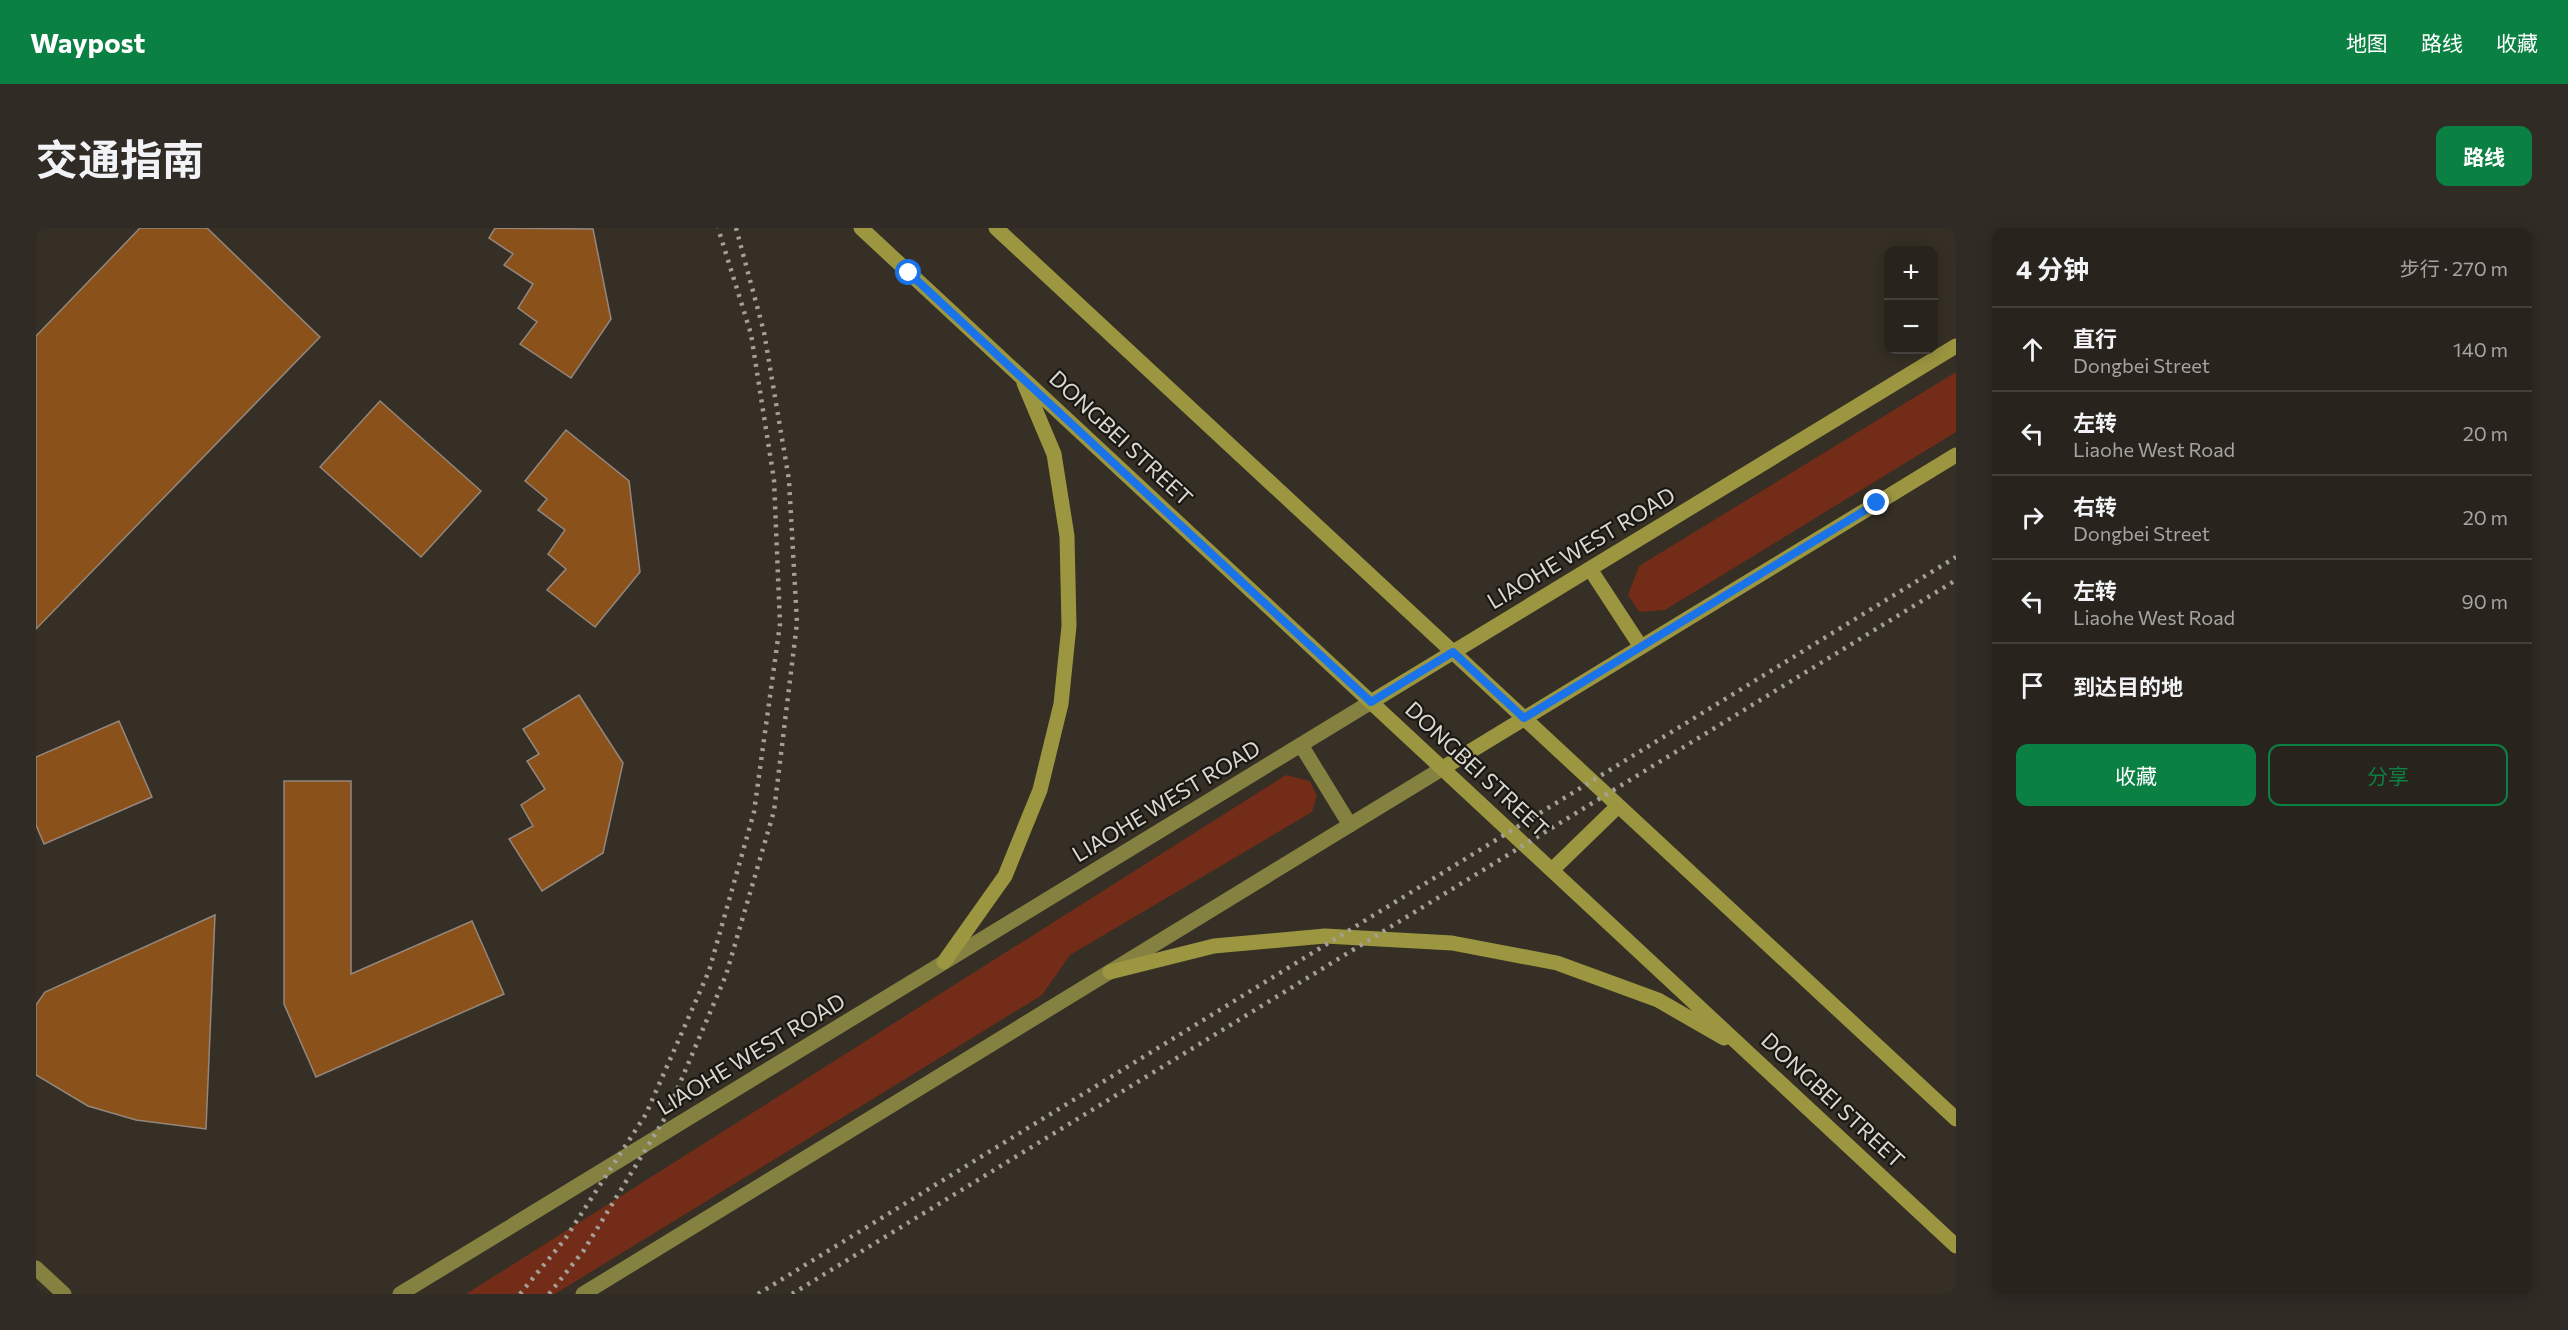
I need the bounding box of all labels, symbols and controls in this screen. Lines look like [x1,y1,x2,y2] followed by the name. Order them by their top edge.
[30,25,145,59] text: Waypost
[2346,30,2388,55] text: 地图
[2421,30,2463,55] text: 路线
[2496,30,2538,55] text: 收藏
[2436,126,2532,186] button: 路线
[36,132,204,184] text: 交通指南
[1884,246,1938,354] map controls
[1884,246,1938,300] button: +
[2016,253,2089,284] text: 4 分钟
[2400,256,2508,280] text: 步行 · 270 m
[895,259,921,285] route start
[1884,300,1938,354] button: −
[2073,325,2117,352] text: 直行
[2016,333,2049,366] icon: ahead
[2453,337,2508,361] text: 140 m
[2073,353,2210,377] text: Dongbei Street
[1044,364,1199,511] street label: DONGBEI STREET
[2073,409,2117,436] text: 左转
[2016,417,2049,450] icon: left
[2463,421,2508,445] text: 20 m
[2073,437,2235,461] text: Liaohe West Road
[1482,481,1680,614] street label: LIAOHE WEST ROAD
[1863,489,1889,515] route end
[2073,493,2117,520] text: 右转
[2016,501,2049,534] icon: right
[2463,505,2508,529] text: 20 m
[2073,521,2210,545] text: Dongbei Street
[2073,577,2117,604] text: 左转
[2016,585,2049,618] icon: left
[2462,589,2508,613] text: 90 m
[2073,605,2235,629] text: Liaohe West Road
[2016,669,2049,702] icon: arrive
[2073,673,2183,700] text: 到达目的地
[1400,695,1555,842] street label: DONGBEI STREET
[1067,734,1265,867] street label: LIAOHE WEST ROAD
[2016,744,2256,806] button: 收藏
[2268,744,2508,806] button: 分享
[652,987,850,1120] street label: LIAOHE WEST ROAD
[1756,1026,1911,1173] street label: DONGBEI STREET

